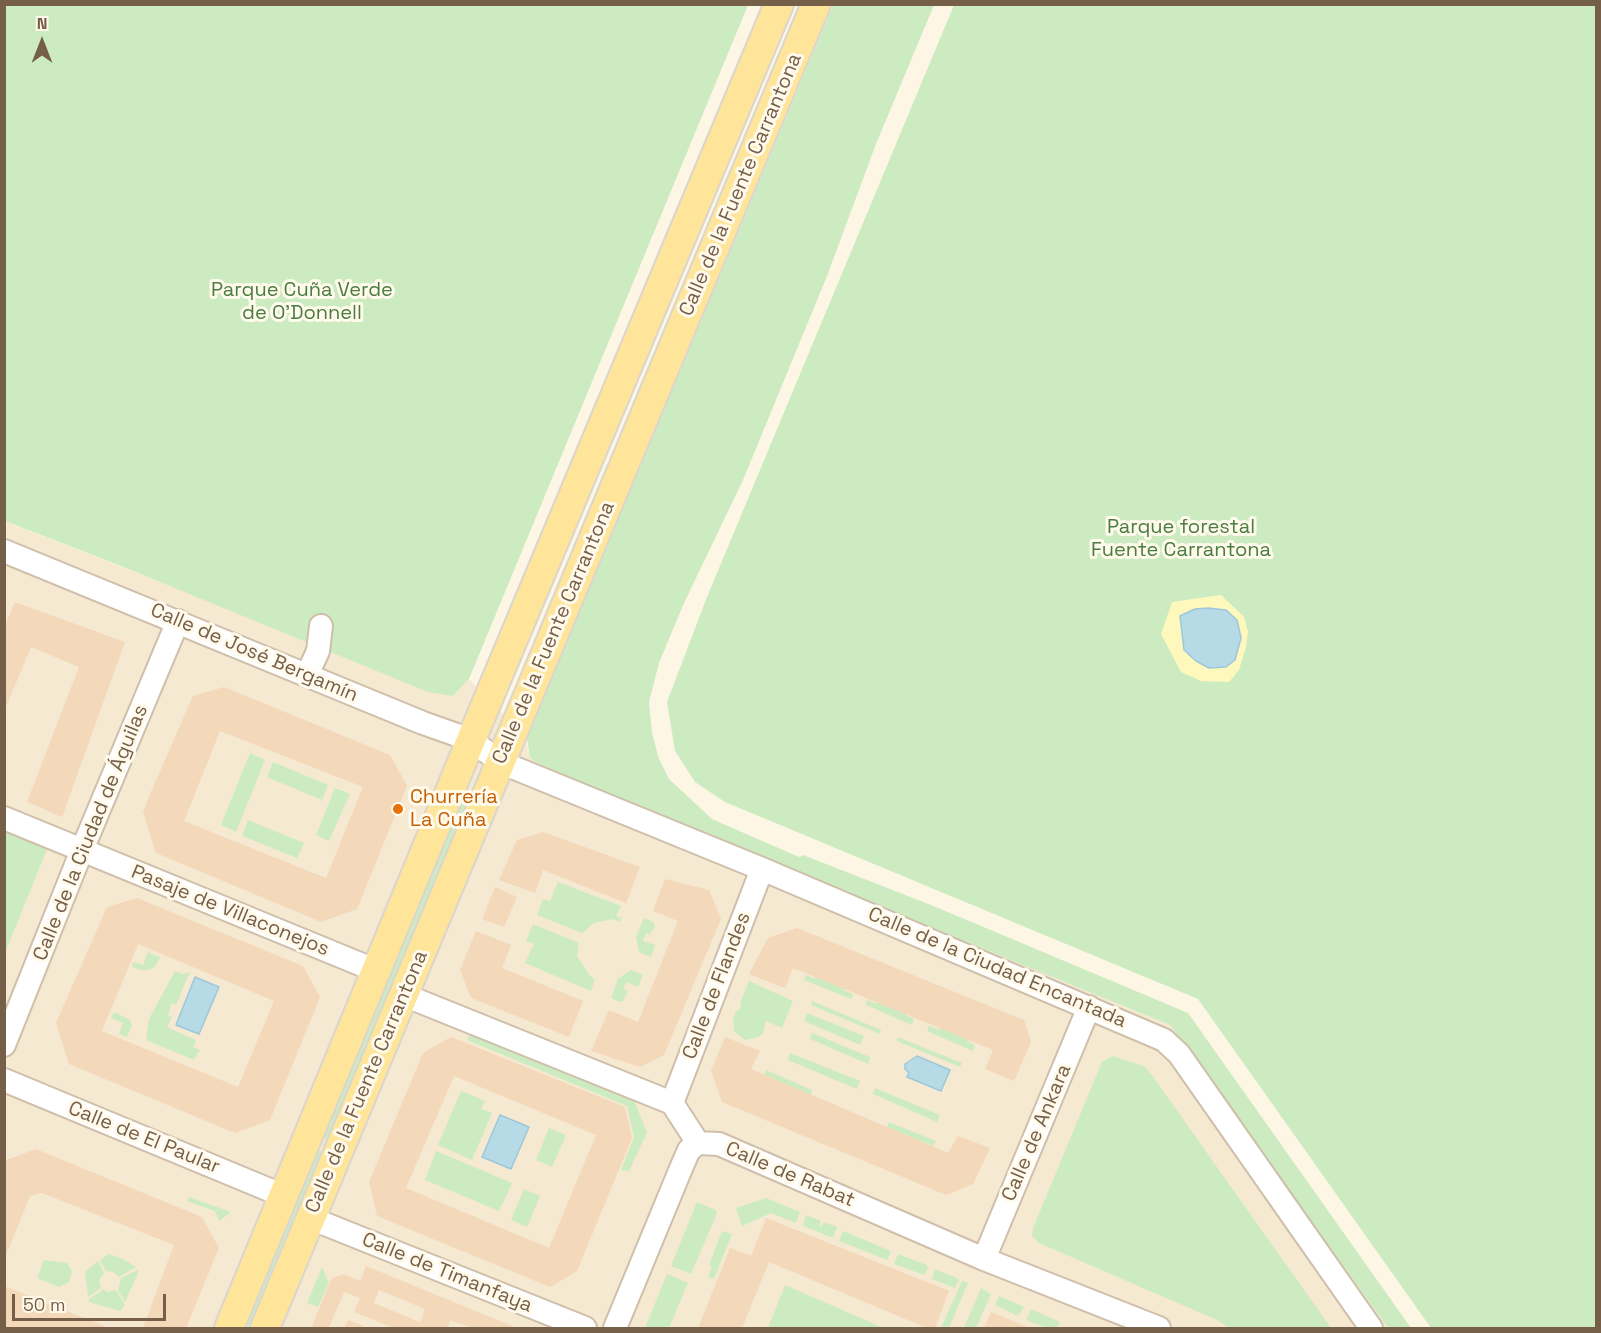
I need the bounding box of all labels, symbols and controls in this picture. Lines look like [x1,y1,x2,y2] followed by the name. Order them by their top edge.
[12,12,72,72] north arrow
[37,13,47,34] text: N
[675,50,807,320] street label: Calle de la Fuente Carrantona
[211,279,393,326] park label: Parque Cuña Verde de O'Donnell
[488,498,620,768] street label: Calle de la Fuente Carrantona
[1091,516,1271,563] park label: Parque forestal Fuente Carrantona
[147,598,361,708] street label: Calle de José Bergamín
[29,702,153,964] street label: Calle de la Ciudad de Águilas
[410,786,498,833] place label: Churrería La Cuña
[391,802,405,816] marker: Churrería La Cuña
[127,860,333,962] street label: Pasaje de Villaconejos
[864,903,1130,1033] street label: Calle de la Ciudad Encantada
[678,909,756,1063] street label: Calle de Flandes
[301,947,433,1217] street label: Calle de la Fuente Carrantona
[997,1061,1077,1205] street label: Calle de Ankara
[65,1097,223,1179] street label: Calle de El Paular
[722,1137,858,1213] street label: Calle de Rabat
[358,1228,536,1318] street label: Calle de Timanfaya
[15,1282,170,1320] scale bar
[23,1293,65,1316] text: 50 m

